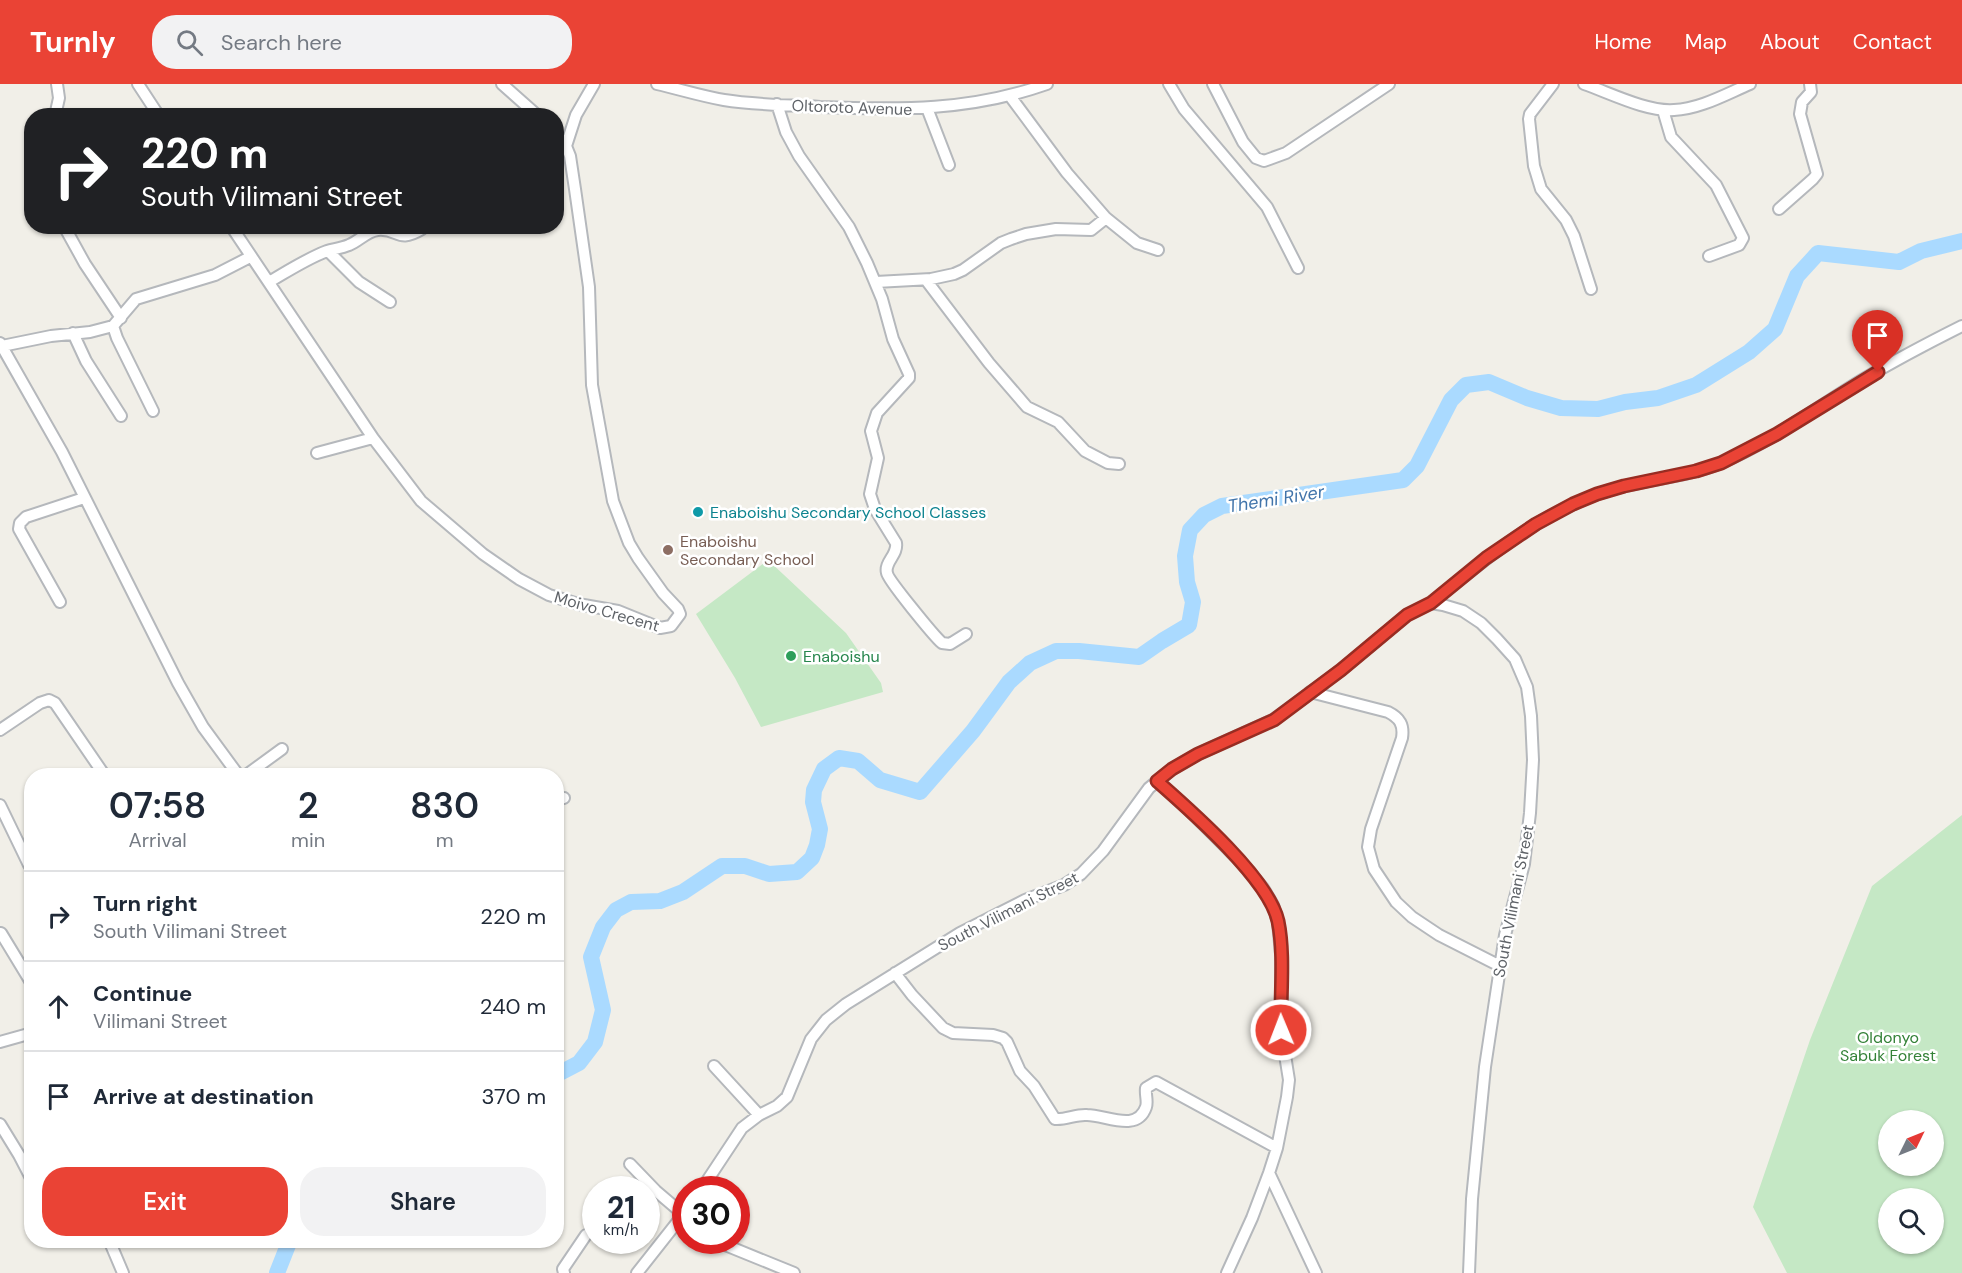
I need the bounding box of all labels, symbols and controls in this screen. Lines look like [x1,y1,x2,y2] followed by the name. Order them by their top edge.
[152,15,572,69] search box
[30,24,116,61] text: Turnly
[173,26,206,59] icon: search
[221,28,342,57] text: Search here
[1594,28,1652,56] text: Home
[1685,28,1727,56] text: Map
[1760,28,1820,56] text: About
[1853,28,1932,56] text: Contact
[791,95,913,120] street label: Oltoroto Avenue
[141,126,268,181] text: 220 m
[42,132,120,210] icon: right
[141,179,403,214] text: South Vilimani Street
[1852,310,1903,372] pin
[1861,319,1894,352] icon: arrive
[1226,479,1327,518] water label: Themi River
[710,502,986,523] place label: Enaboishu Secondary School Classes
[691,505,705,519] marker: Enaboishu Secondary School Classes
[680,531,814,570] place label: Enaboishu Secondary School
[661,543,675,557] marker: Enaboishu Secondary School
[552,586,662,637] street label: Moivo Crecent
[803,646,880,667] place label: Enaboishu
[784,649,798,663] marker: Enaboishu
[109,782,206,829] text: 07:58
[298,782,319,829] text: 2
[410,782,479,829] text: 830
[1488,823,1539,979] street label: South Vilimani Street
[128,827,187,853] text: Arrival
[291,827,325,853] text: min
[436,827,454,853] text: m
[934,867,1082,956] street label: South Vilimani Street
[93,889,198,918] text: Turn right
[42,900,75,933] icon: right
[480,902,546,931] text: 220 m
[93,918,287,944] text: South Vilimani Street
[93,979,192,1008] text: Continue
[42,990,75,1023] icon: ahead
[480,992,546,1021] text: 240 m
[1249,998,1313,1062] position arrow
[93,1008,227,1034] text: Vilimani Street
[1840,1027,1936,1066] park label: Oldonyo Sabuk Forest
[42,1080,75,1113] icon: arrive
[93,1082,314,1111] text: Arrive at destination
[481,1082,546,1111] text: 370 m
[1878,1110,1944,1176] north arrow
[1878,1110,1944,1254] map controls
[42,1167,288,1236] button: Exit
[300,1167,546,1236] button: Share
[672,1176,750,1254] speed limit sign: 30
[607,1188,635,1227] text: 21
[1878,1188,1944,1254] button: search
[603,1220,639,1240] text: km/h

